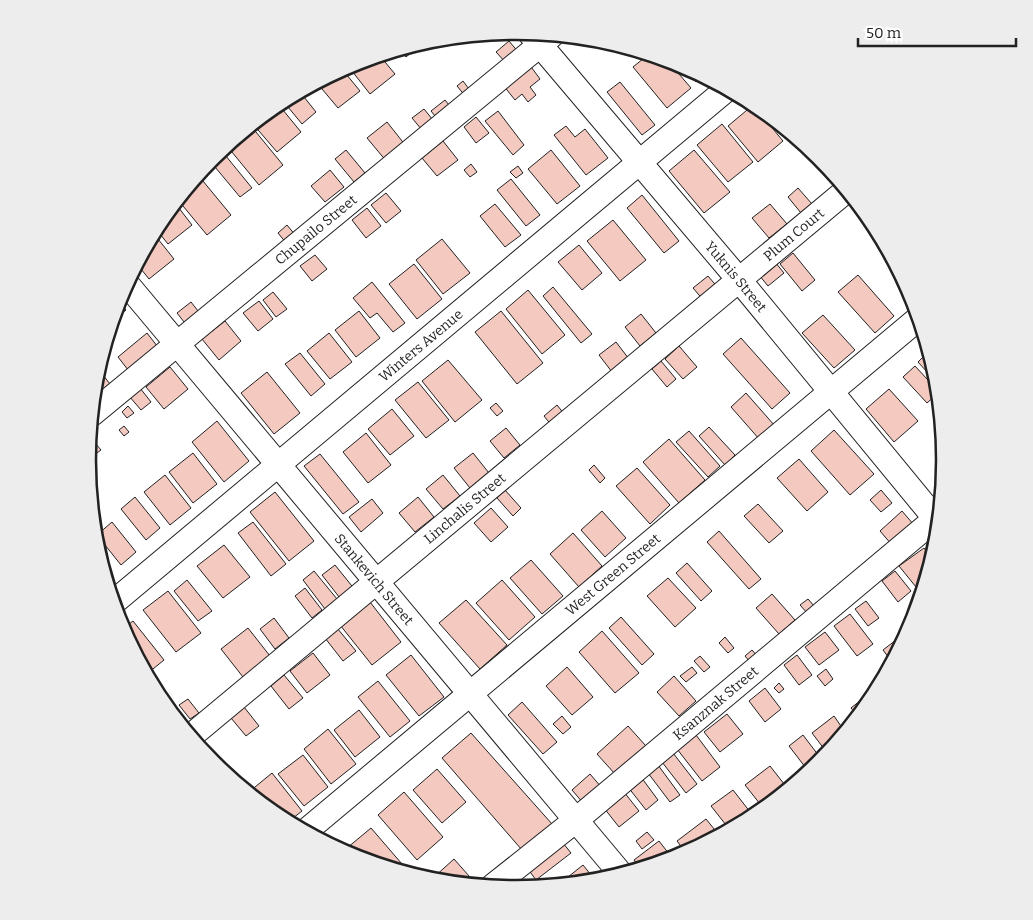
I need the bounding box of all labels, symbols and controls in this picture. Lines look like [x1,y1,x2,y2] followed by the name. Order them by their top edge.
[858,15,1016,47] scale bar
[866,24,902,42] text: 50 m
[272,191,360,269] street label: Chupailo Street
[760,205,828,265] street label: Plum Court
[701,238,770,316] street label: Yuknis Street
[376,306,466,386] street label: Winters Avenue
[421,470,509,548] street label: Linchalis Street
[331,530,417,629] street label: Stankevich Street
[562,530,664,619] street label: West Green Street
[670,663,762,744] street label: Ksanznak Street

